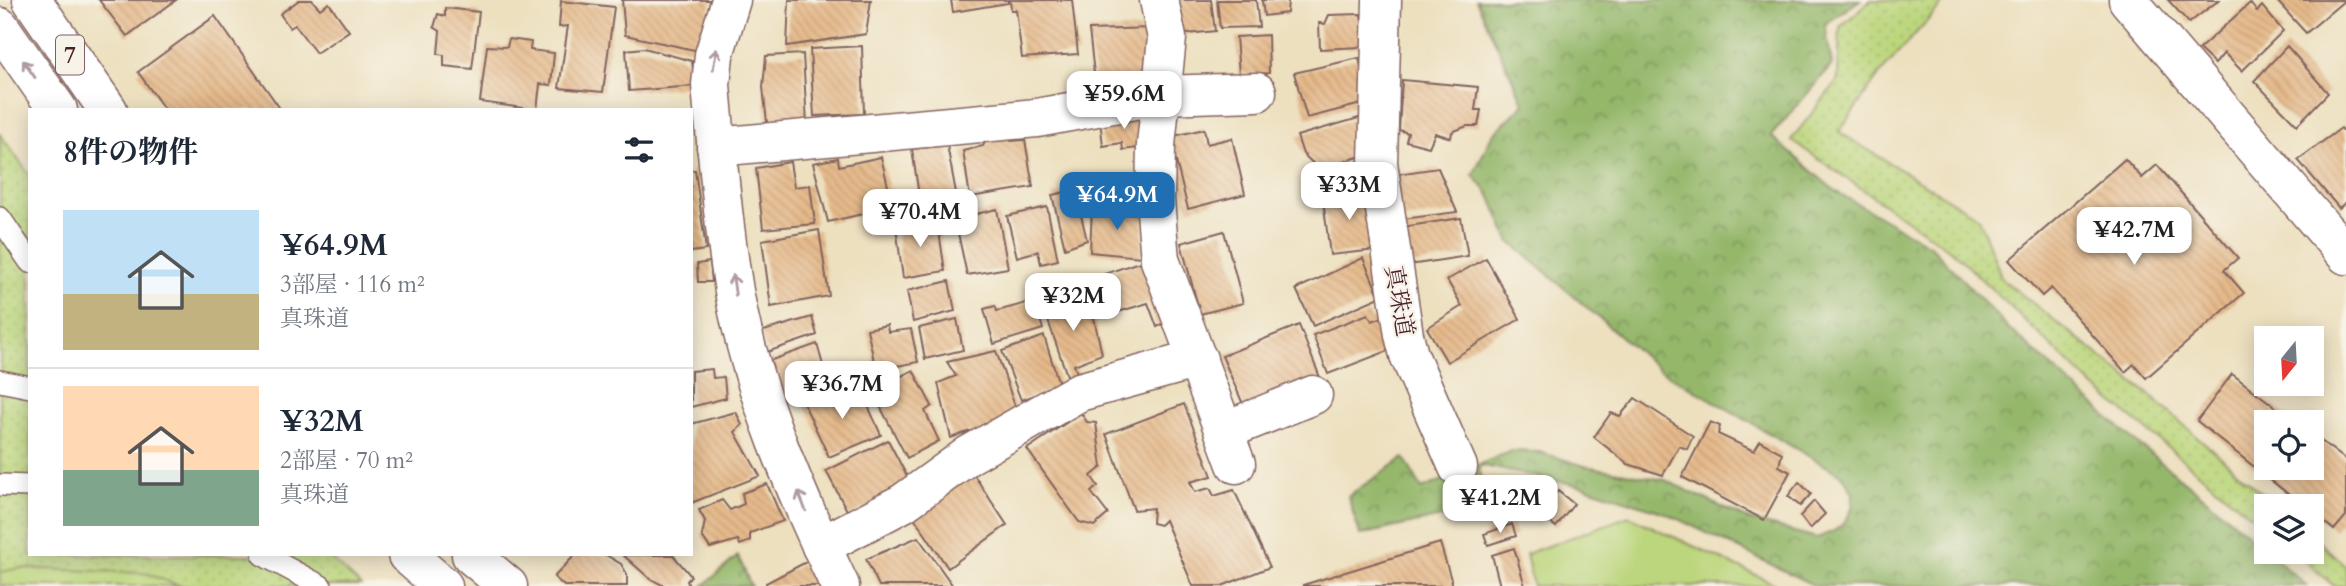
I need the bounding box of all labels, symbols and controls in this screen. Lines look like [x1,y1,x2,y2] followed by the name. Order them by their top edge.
[56,36,84,74] road number: 7
[708,48,722,71] one-way arrow
[22,60,36,79] one-way arrow
[1067,72,1181,131] pin: ¥59.6M
[1083,78,1165,109] text: ¥59.6M
[620,131,658,169] icon: filters
[63,132,198,173] text: 8件の物件
[1308,162,1390,222] pin: ¥33M
[1317,169,1381,200] text: ¥33M
[1060,173,1174,232] pin: ¥64.9M
[1076,179,1158,210] text: ¥64.9M
[863,190,977,249] pin: ¥70.4M
[879,196,961,227] text: ¥70.4M
[2077,208,2191,267] pin: ¥42.7M
[2093,214,2175,245] text: ¥42.7M
[280,225,388,266] text: ¥64.9M
[119,238,203,322] icon: home
[1376,263,1422,339] street label: 真珠道
[280,269,425,300] text: 3部屋 · 116 m²
[727,274,740,297] one-way arrow
[1032,274,1114,333] pin: ¥32M
[1041,280,1105,311] text: ¥32M
[280,303,349,334] text: 真珠道
[2254,326,2324,396] north arrow
[2254,326,2324,564] map controls
[785,362,899,421] pin: ¥36.7M
[801,368,883,399] text: ¥36.7M
[280,401,364,442] text: ¥32M
[2254,410,2324,480] button: locate
[119,414,203,498] icon: home
[280,445,413,476] text: 2部屋 · 70 m²
[1443,476,1557,535] pin: ¥41.2M
[280,479,349,510] text: 真珠道
[1459,482,1541,513] text: ¥41.2M
[795,491,808,512] one-way arrow
[2254,494,2324,564] button: layers

